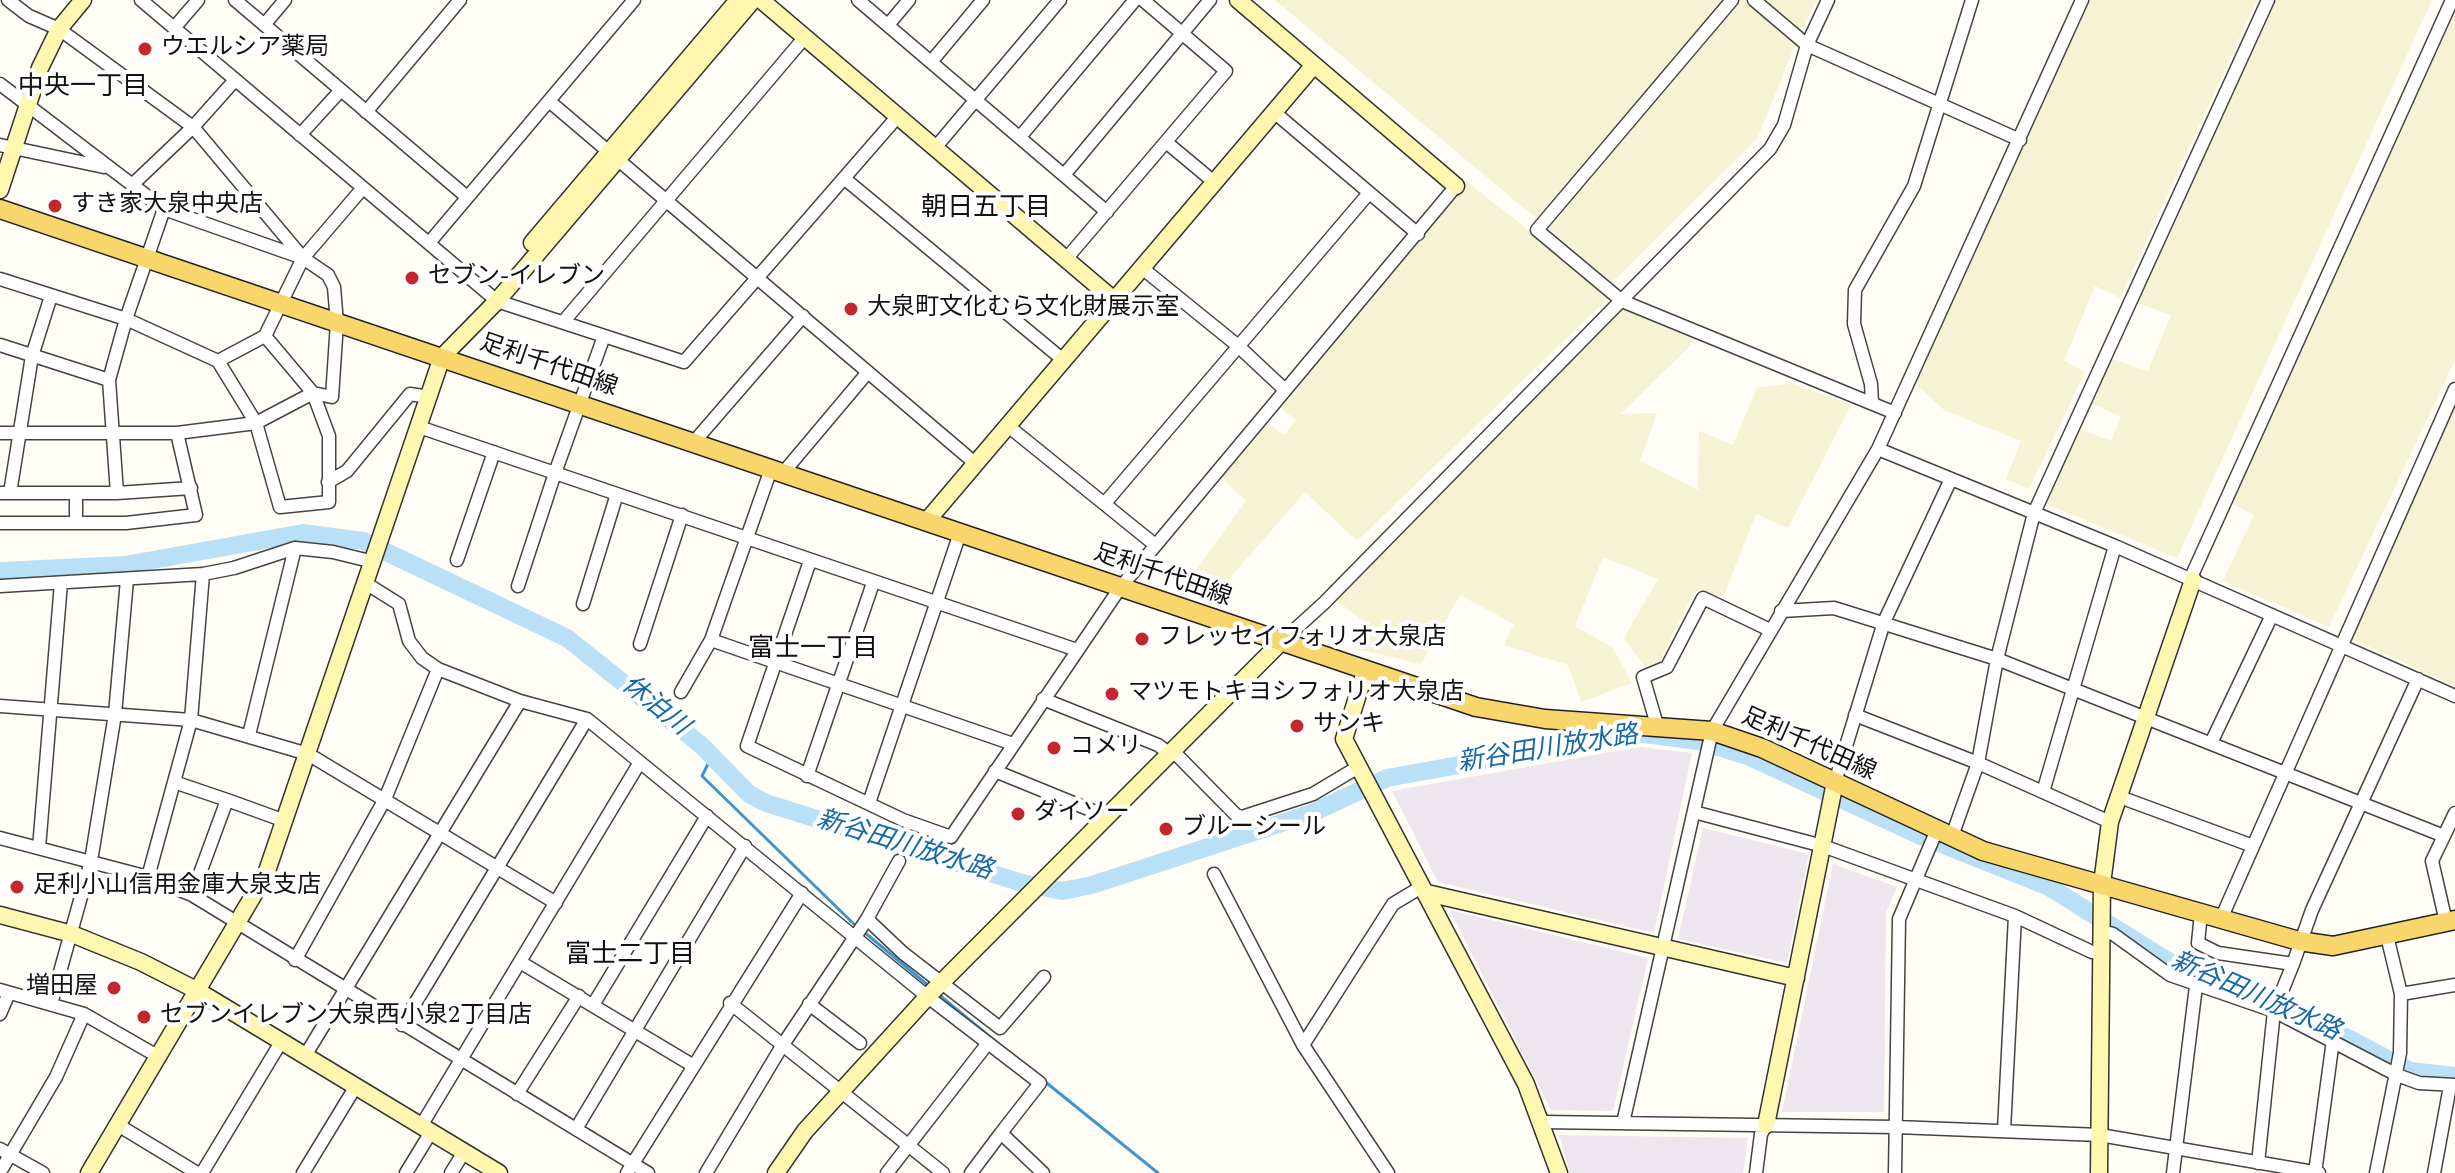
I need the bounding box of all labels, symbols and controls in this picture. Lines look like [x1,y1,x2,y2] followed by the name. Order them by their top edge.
[161,35,329,63] place label: ウエルシア薬局
[136,40,154,58] marker: ウエルシア薬局
[18,73,148,105] district label: 中央一丁目
[71,192,263,220] place label: すき家大泉中央店
[921,194,1051,226] district label: 朝日五丁目
[46,197,64,215] marker: すき家大泉中央店
[428,264,605,292] place label: セブン-イレブン
[403,269,421,287] marker: セブン-イレブン
[867,295,1179,323] place label: 大泉町文化むら文化財展示室
[842,300,860,318] marker: 大泉町文化むら文化財展示室
[475,330,621,404] street label: 足利千代田線
[1089,540,1235,614] street label: 足利千代田線
[1158,625,1446,653] place label: フレッセイフォリオ大泉店
[1133,630,1151,648] marker: フレッセイフォリオ大泉店
[748,635,878,667] district label: 富士一丁目
[614,670,694,744] water label: 休泊川
[1128,680,1464,708] place label: マツモトキヨシフォリオ大泉店
[1103,685,1121,703] marker: マツモトキヨシフォリオ大泉店
[1736,704,1880,788] street label: 足利千代田線
[1313,712,1385,740] place label: サンキ
[1288,717,1306,735] marker: サンキ
[1456,721,1640,781] water label: 新谷田川放水路
[1070,734,1142,762] place label: コメリ
[1045,739,1063,757] marker: コメリ
[1034,800,1130,828] place label: ダイソー
[812,805,996,889] water label: 新谷田川放水路
[1009,805,1027,823] marker: ダイソー
[1182,815,1326,843] place label: ブルーシール
[1157,820,1175,838] marker: ブルーシール
[33,873,321,901] place label: 足利小山信用金庫大泉支店
[8,878,26,896] marker: 足利小山信用金庫大泉支店
[565,941,695,973] district label: 富士二丁目
[2166,947,2344,1049] water label: 新谷田川放水路
[26,974,98,1002] place label: 増田屋
[105,979,123,997] marker: 増田屋
[160,1003,532,1031] place label: セブンイレブン大泉西小泉2丁目店
[135,1008,153,1026] marker: セブンイレブン大泉西小泉2丁目店

